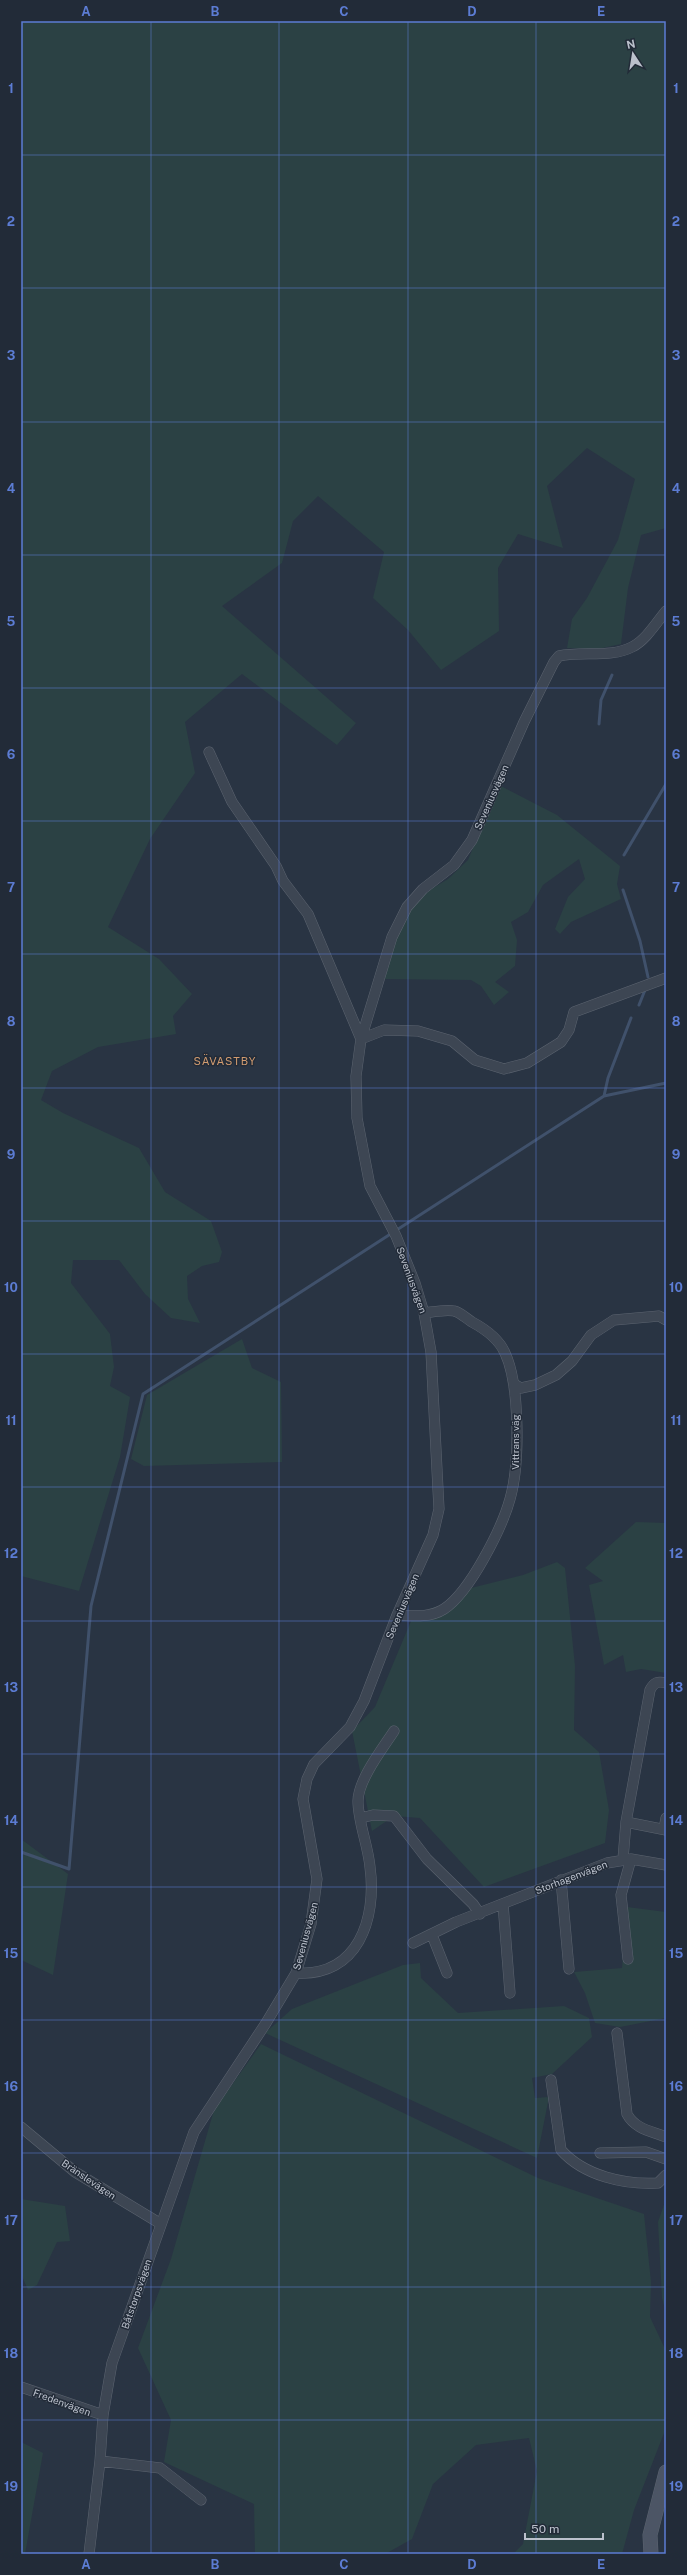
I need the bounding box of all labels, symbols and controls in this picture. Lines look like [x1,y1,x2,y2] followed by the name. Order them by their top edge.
[81,4,91,19] text: A
[211,4,220,19] text: B
[339,4,349,19] text: C
[467,4,477,19] text: D
[597,4,605,19] text: E
[613,34,653,74] north arrow
[625,37,636,51] text: N
[8,81,14,96] text: 1
[673,81,679,96] text: 1
[7,214,15,229] text: 2
[672,214,680,229] text: 2
[7,348,16,363] text: 3
[672,348,681,363] text: 3
[7,481,16,496] text: 4
[672,481,681,496] text: 4
[7,614,16,629] text: 5
[672,614,681,629] text: 5
[7,747,16,762] text: 6
[672,747,681,762] text: 6
[471,762,511,831] street label: Seveniusvägen
[7,880,15,895] text: 7
[672,880,680,895] text: 7
[7,1014,16,1029] text: 8
[672,1014,681,1029] text: 8
[194,1054,256,1067] district label: SÄVASTBY
[7,1147,15,1162] text: 9
[672,1147,680,1162] text: 9
[394,1245,430,1315] street label: Seveniusvägen
[4,1280,18,1295] text: 10
[669,1280,683,1295] text: 10
[5,1413,17,1428] text: 11
[670,1413,682,1428] text: 11
[509,1414,521,1470] street label: Vittrans väg
[4,1546,18,1561] text: 12
[669,1546,683,1561] text: 12
[383,1571,421,1641] street label: Seveniusvägen
[4,1680,18,1695] text: 13
[669,1680,683,1695] text: 13
[4,1813,19,1828] text: 14
[669,1813,684,1828] text: 14
[533,1858,609,1896] street label: Storhagenvägen
[290,1900,320,1971] street label: Seveniusvägen
[4,1946,18,1961] text: 15
[669,1946,683,1961] text: 15
[4,2079,18,2094] text: 16
[669,2079,683,2094] text: 16
[60,2156,119,2202] street label: Bränslevägen
[4,2213,18,2228] text: 17
[669,2213,683,2228] text: 17
[118,2257,154,2331] street label: Båtstorpsvägen
[4,2346,18,2361] text: 18
[669,2346,683,2361] text: 18
[31,2386,93,2418] street label: Fredenvägen
[4,2479,18,2494] text: 19
[669,2479,683,2494] text: 19
[525,2515,603,2541] scale bar
[531,2522,559,2536] text: 50 m
[81,2557,91,2572] text: A
[211,2557,220,2572] text: B
[339,2557,349,2572] text: C
[467,2557,477,2572] text: D
[597,2557,605,2572] text: E

